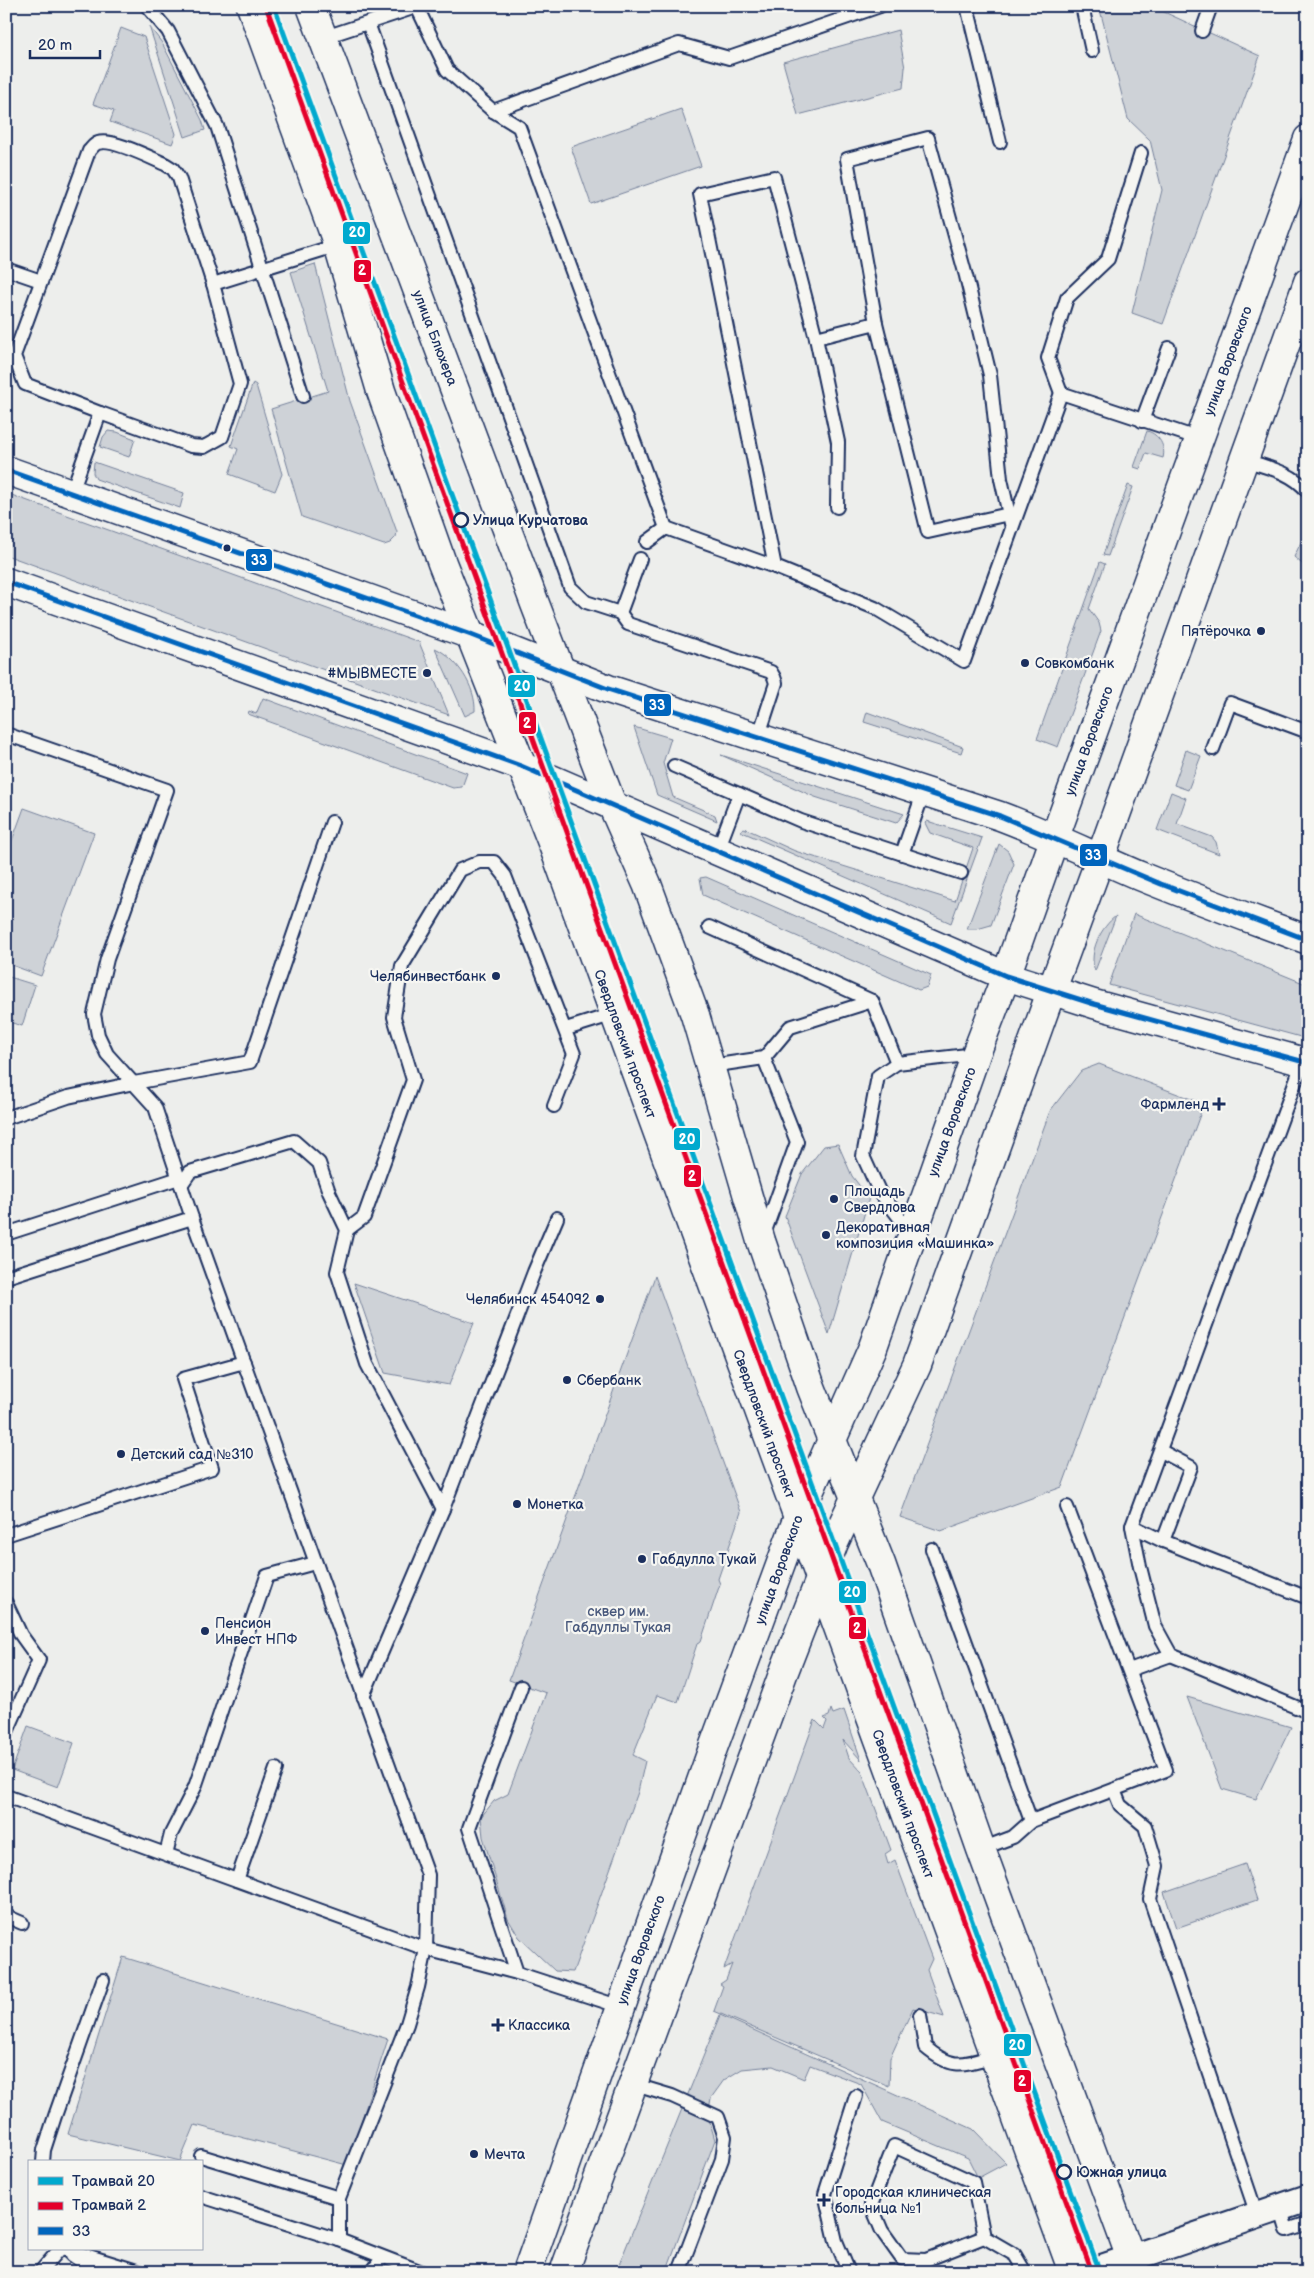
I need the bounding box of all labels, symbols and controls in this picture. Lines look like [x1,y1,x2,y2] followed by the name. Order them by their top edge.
[30,28,100,60] scale bar
[38,36,72,55] text: 20 m
[342,221,371,245] line badge: 20
[349,224,366,241] text: 20
[353,259,372,283] line badge: 2
[358,262,367,279] text: 2
[409,288,461,389] street label: улица Блюхера
[1200,304,1256,418] street label: улица Воровского
[453,512,469,528] marker: Улица Курчатова
[473,512,589,529] place label: Улица Курчатова
[222,543,232,553] unlabelled marker
[245,548,273,572] line badge: 33
[251,552,267,569] text: 33
[1181,623,1252,640] place label: Пятёрочка
[1255,625,1267,637] marker: Пятёрочка
[1035,655,1115,672] place label: Совкомбанк
[1019,657,1031,669] marker: Совкомбанк
[327,665,417,682] place label: #МЫВМЕСТЕ
[421,667,433,679] marker: #МЫВМЕСТЕ
[507,674,536,698] line badge: 20
[514,678,531,695] text: 20
[1061,684,1117,798] street label: улица Воровского
[643,693,672,717] line badge: 33
[649,697,665,714] text: 33
[518,711,537,735] line badge: 2
[523,715,532,732] text: 2
[1079,843,1108,867] line badge: 33
[1085,847,1101,864] text: 33
[590,967,660,1121] street label: Свердловский проспект
[370,968,487,985] place label: Челябинвестбанк
[490,970,502,982] marker: Челябинвестбанк
[924,1065,980,1179] street label: улица Воровского
[1141,1096,1209,1113] place label: Фармленд
[1213,1098,1225,1110] marker: Фармленд
[673,1127,701,1151] line badge: 20
[679,1131,696,1148] text: 20
[683,1164,702,1188] line badge: 2
[688,1168,697,1185] text: 2
[844,1183,916,1216] place label: Площадь Свердлова
[828,1193,840,1205] marker: Площадь Свердлова
[836,1219,995,1252] place label: Декоративная композиция «Машинка»
[820,1229,832,1241] marker: Декоративная композиция «Машинка»
[466,1291,591,1308] place label: Челябинск 454092
[594,1293,606,1305] marker: Челябинск 454092
[729,1347,799,1501] street label: Свердловский проспект
[577,1372,642,1389] place label: Сбербанк
[561,1374,573,1386] marker: Сбербанк
[131,1446,254,1463] place label: Детский сад №310
[115,1448,127,1460] marker: Детский сад №310
[527,1496,584,1513] place label: Монетка
[511,1498,523,1510] marker: Монетка
[751,1513,807,1627] street label: улица Воровского
[652,1551,757,1568] place label: Габдулла Тукай
[636,1553,648,1565] marker: Габдулла Тукай
[838,1580,867,1604] line badge: 20
[844,1584,861,1601] text: 20
[565,1603,671,1636] park label: сквер им. Габдуллы Тукая
[215,1615,297,1648] place label: Пенсион Инвест НПФ
[848,1616,867,1640] line badge: 2
[853,1620,862,1637] text: 2
[199,1625,211,1637] marker: Пенсион Инвест НПФ
[868,1727,938,1881] street label: Свердловский проспект
[613,1893,669,2007] street label: улица Воровского
[508,2017,571,2034] place label: Классика
[492,2019,504,2031] marker: Классика
[1003,2033,1032,2057] line badge: 20
[1009,2037,1026,2054] text: 20
[1013,2069,1032,2093] line badge: 2
[1018,2073,1027,2090] text: 2
[484,2146,526,2163] place label: Мечта
[468,2148,480,2160] marker: Мечта
[28,2160,202,2250] legend
[1056,2164,1072,2180] marker: Южная улица
[1076,2164,1167,2181] place label: Южная улица
[72,2172,155,2191] text: Трамвай 20
[835,2184,992,2217] place label: Городская клиническая больница №1
[817,2193,831,2207] marker: Городская клиническая больница №1
[72,2196,146,2215] text: Трамвай 2
[72,2222,90,2241] text: 33

